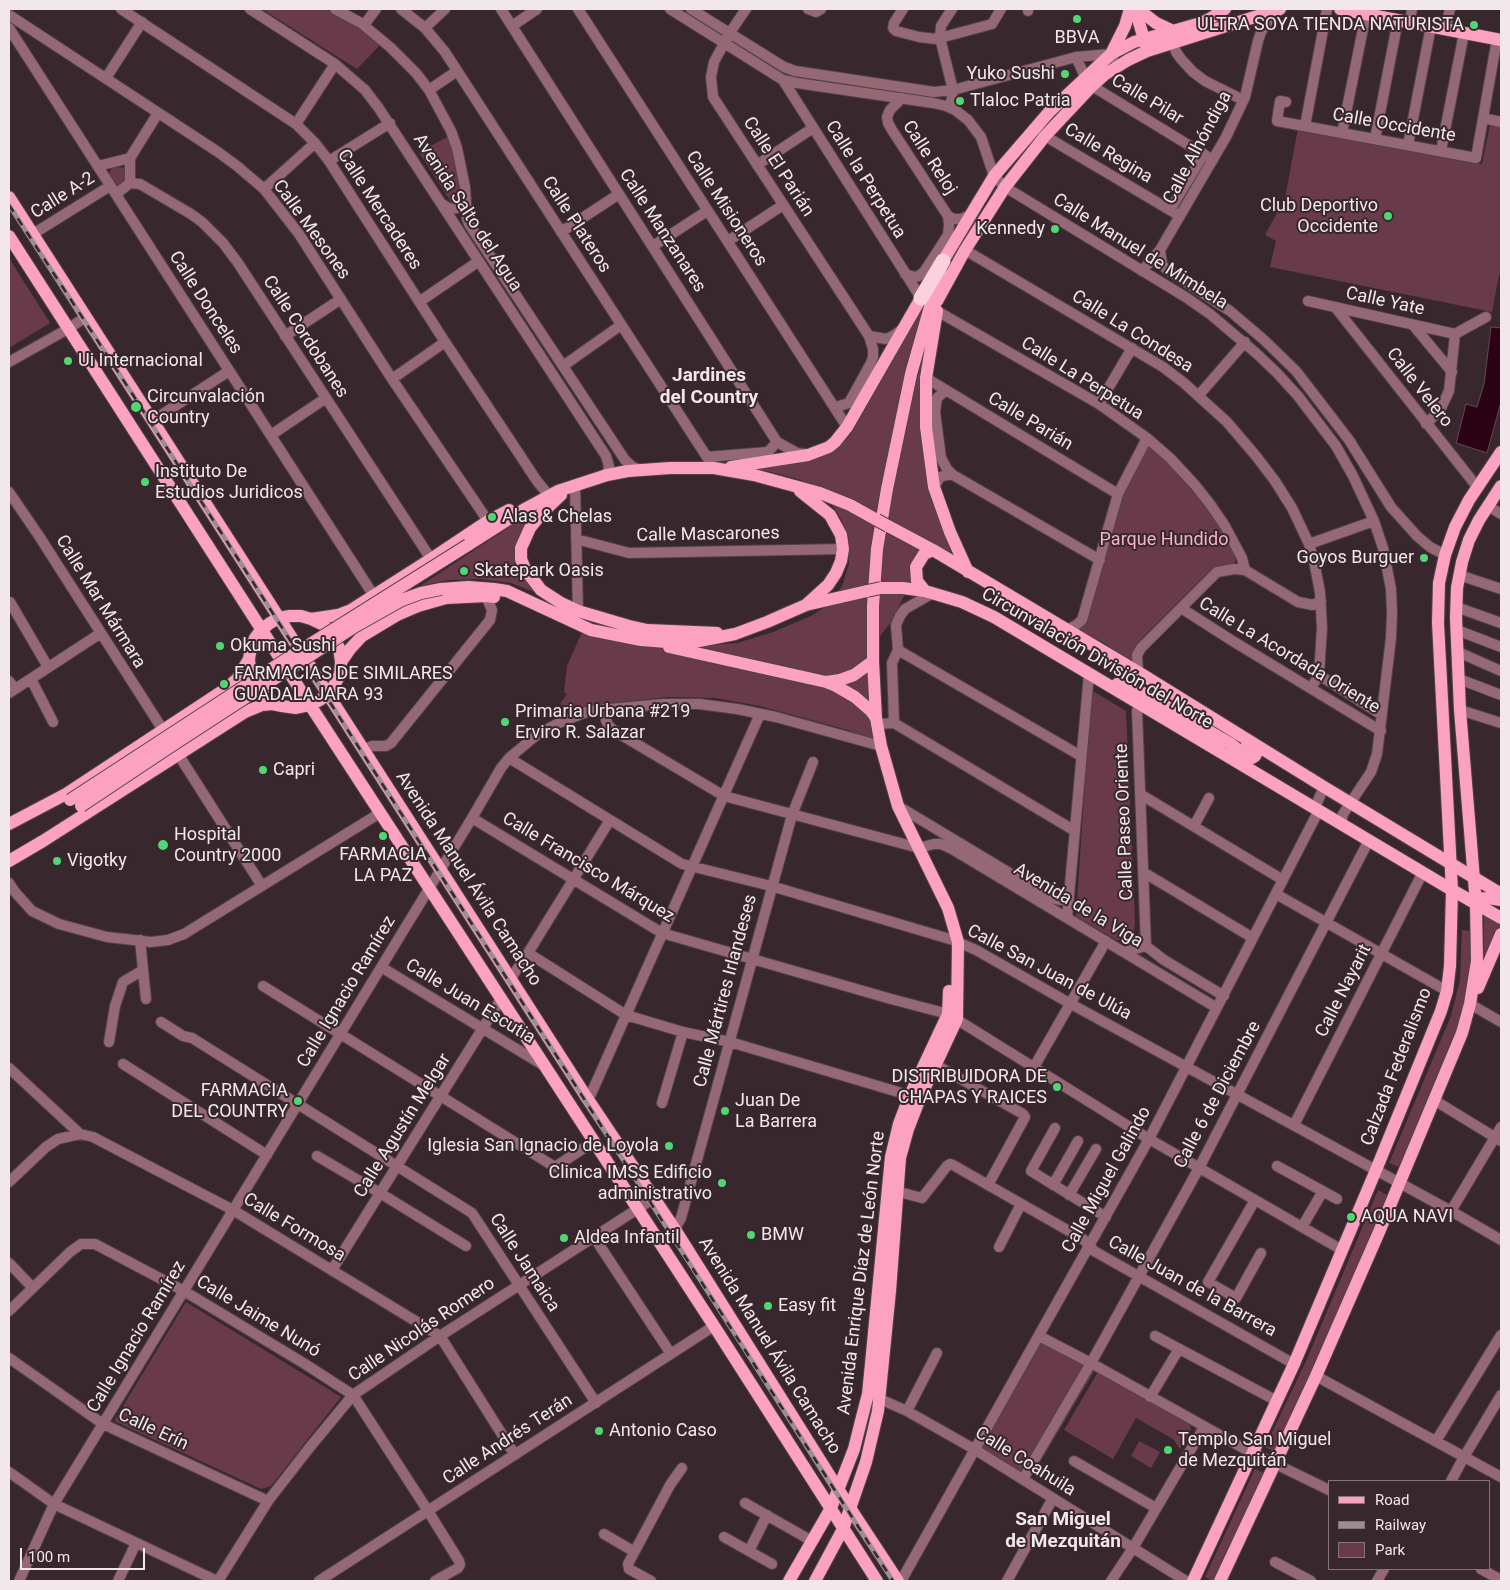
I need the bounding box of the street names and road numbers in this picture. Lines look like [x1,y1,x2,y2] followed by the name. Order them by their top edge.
[1107,70,1187,130] street label: Calle Pilar
[1159,88,1237,208] street label: Calle Alhóndiga
[1331,105,1457,147] street label: Calle Occidente
[738,113,818,221] street label: Calle El Parián
[820,117,910,243] street label: Calle la Perpetua
[897,117,961,199] street label: Calle Reloj
[1060,119,1156,189] street label: Calle Regina
[408,130,526,296] street label: Avenida Salto del Agua
[332,146,426,274] street label: Calle Mercaderes
[681,147,771,271] street label: Calle Misioneros
[614,165,710,297] street label: Calle Manzanares
[27,168,99,224] street label: Calle A-2
[537,173,615,277] street label: Calle Plateros
[268,176,354,284] street label: Calle Mesones
[1049,189,1231,315] street label: Calle Manuel de Mimbela
[164,247,246,359] street label: Calle Donceles
[257,272,353,402] street label: Calle Cordobanes
[1344,283,1426,321] street label: Calle Yate
[1067,286,1197,378] street label: Calle La Condesa
[1017,333,1147,425] street label: Calle La Perpetua
[1381,344,1457,432] street label: Calle Velero
[983,388,1077,456] street label: Calle Parián
[636,523,780,547] street label: Calle Mascarones
[50,531,150,673] street label: Calle Mar Mármara
[977,584,1217,734] street label: Circunvalación División del Norte
[1194,593,1384,719] street label: Calle La Acordada Oriente
[1111,743,1139,901] street label: Calle Paseo Oriente
[390,768,546,990] street label: Avenida Manuel Ávila Camacho
[498,808,678,928] street label: Calle Francisco Márquez
[1010,859,1146,953] street label: Avenida de la Viga
[690,892,762,1090] street label: Calle Mártires Irlandeses
[293,912,401,1072] street label: Calle Ignacio Ramírez
[963,920,1135,1026] street label: Calle San Juan de Ulúa
[1311,941,1377,1041] street label: Calle Nayarit
[401,955,539,1049] street label: Calle Juan Escutia
[1357,985,1437,1149] street label: Calzada Federalismo
[1170,1018,1266,1172] street label: Calle 6 de Diciembre
[350,1050,456,1202] street label: Calle Agustín Melgar
[1058,1103,1156,1257] street label: Calle Miguel Galindo
[834,1130,890,1416] street label: Avenida Enrique Díaz de León Norte
[239,1189,349,1267] street label: Calle Formosa
[484,1210,564,1316] street label: Calle Jamaica
[1104,1232,1280,1342] street label: Calle Juan de la Barrera
[693,1234,845,1458] street label: Avenida Manuel Ávila Camacho
[83,1257,191,1417] street label: Calle Ignacio Ramírez
[192,1271,324,1363] street label: Calle Jaime Nunó
[345,1273,499,1387] street label: Calle Nicolás Romero
[439,1390,577,1490] street label: Calle Andrés Terán
[114,1404,192,1456] street label: Calle Erín
[971,1423,1079,1501] street label: Calle Coahuila

